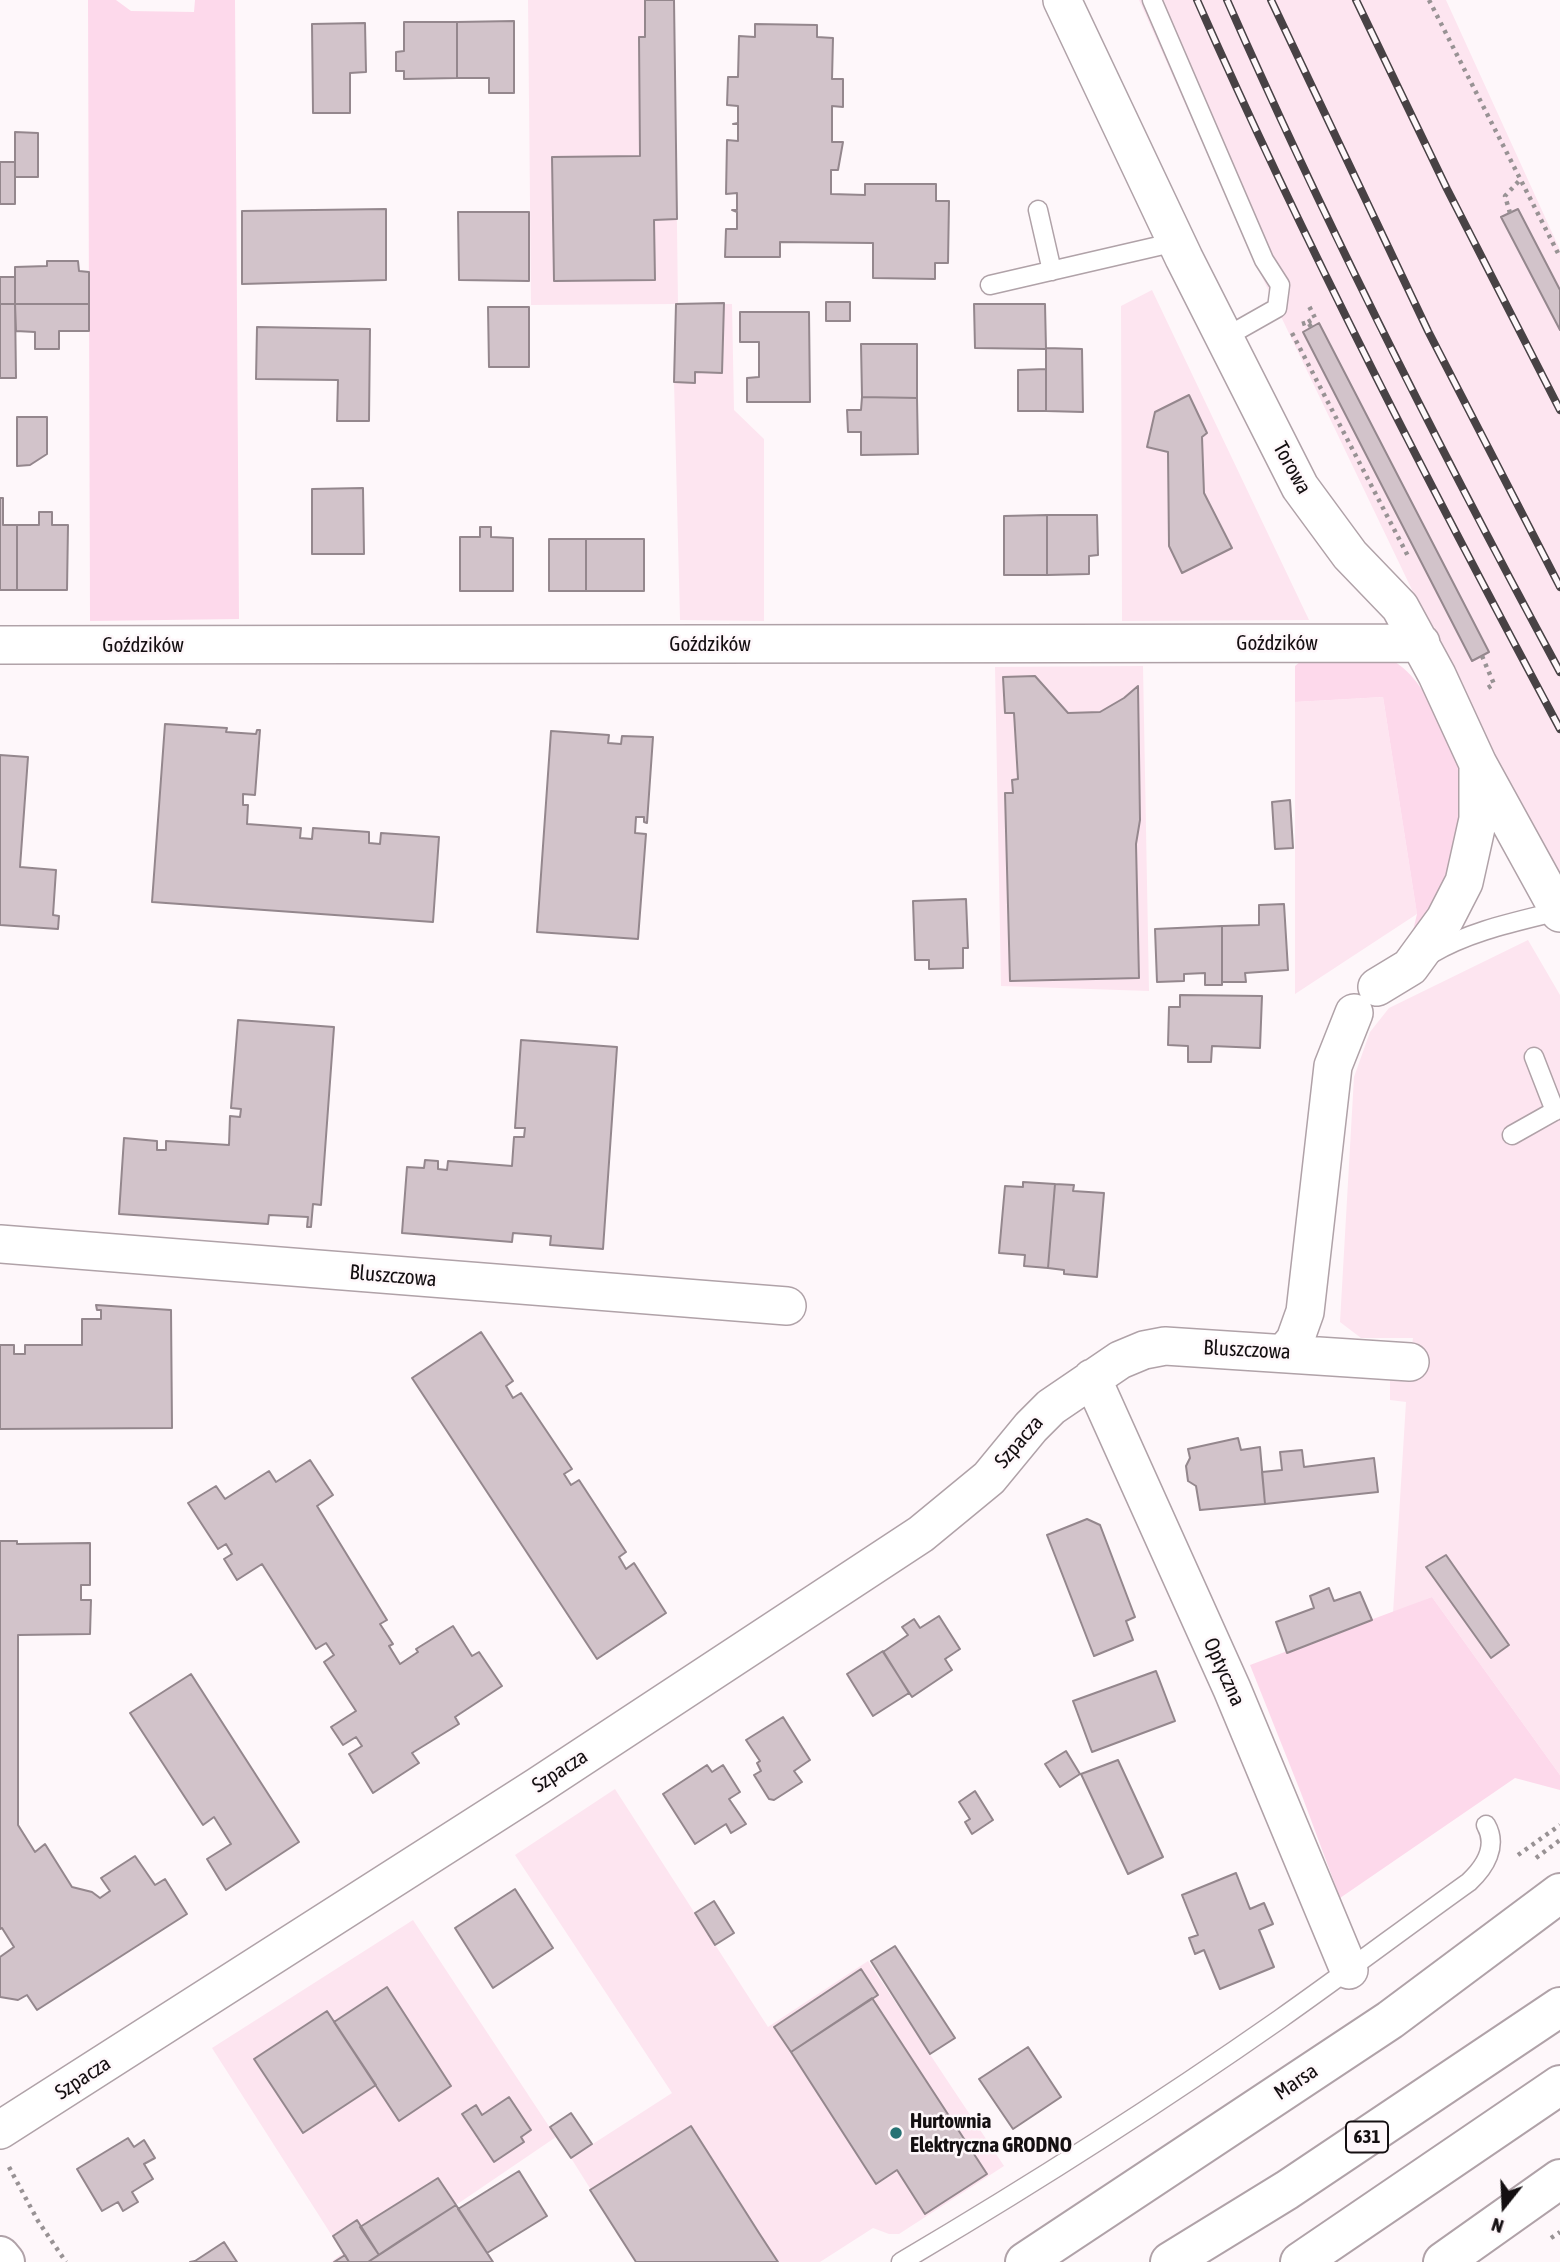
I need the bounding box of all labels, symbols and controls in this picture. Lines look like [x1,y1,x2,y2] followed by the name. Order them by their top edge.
[1267,438,1317,498] street label: Torowa
[1236,630,1318,656] street label: Goździków
[669,631,751,657] street label: Goździków
[102,632,184,658] street label: Goździków
[348,1260,438,1292] street label: Bluszczowa
[1203,1335,1291,1365] street label: Bluszczowa
[989,1411,1049,1473] street label: Szpacza
[1198,1634,1250,1710] street label: Optyczna
[527,1744,593,1798] street label: Szpacza
[50,2051,116,2105] street label: Szpacza
[1269,2058,1323,2106] street label: Marsa
[910,2108,1072,2158] place label: Hurtownia Elektryczna GRODNO
[1346,2122,1388,2152] road number: 631
[888,2125,904,2141] marker: Hurtownia Elektryczna GRODNO
[1469,2171,1539,2241] north arrow
[1489,2214,1506,2238] text: N

